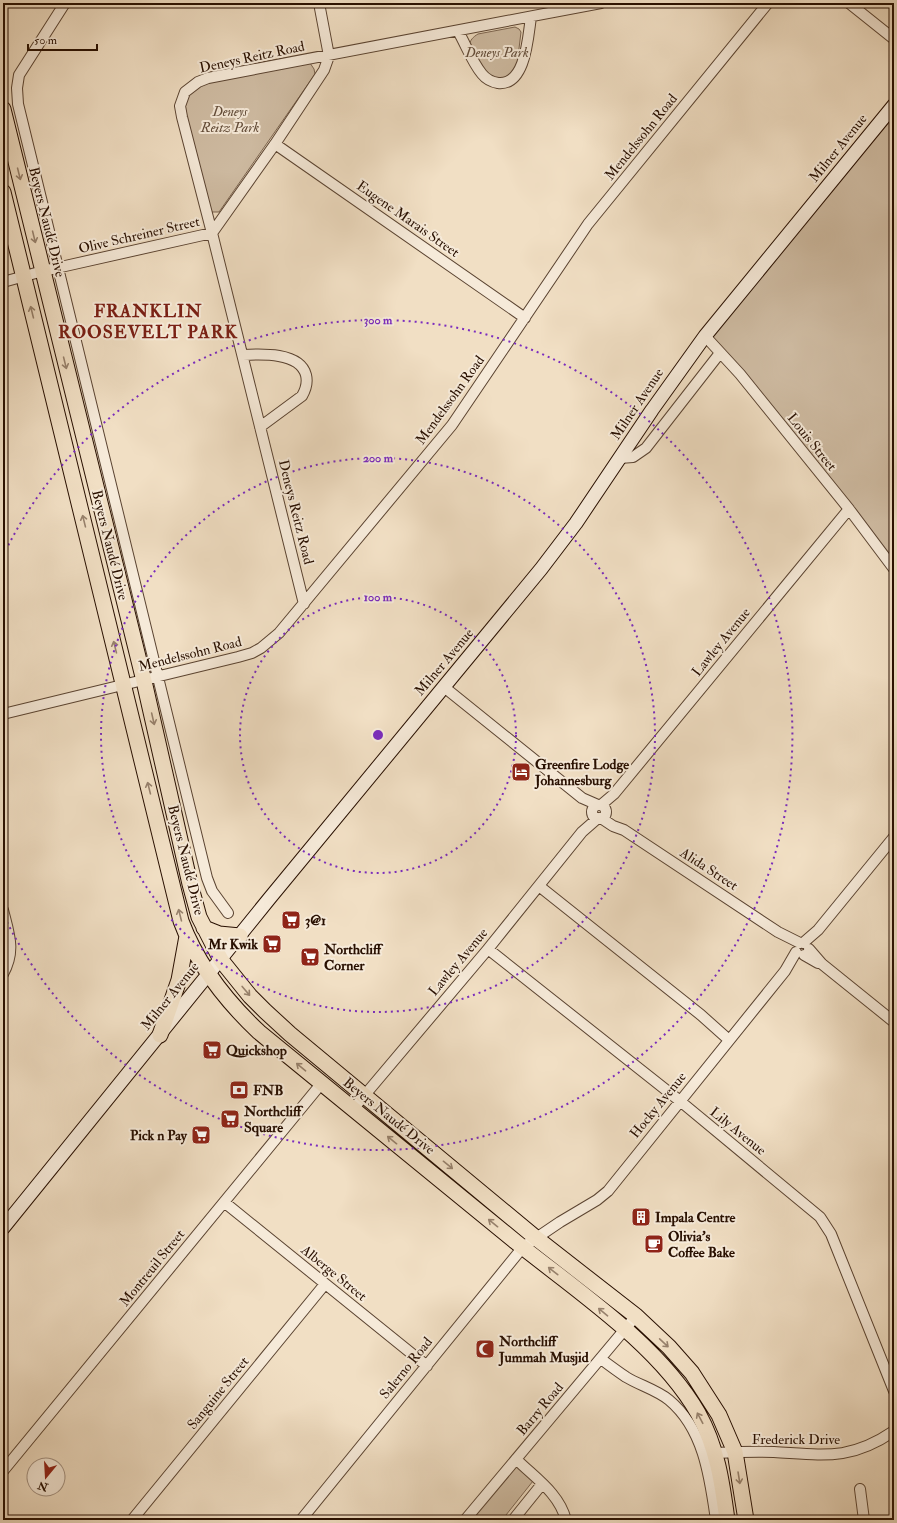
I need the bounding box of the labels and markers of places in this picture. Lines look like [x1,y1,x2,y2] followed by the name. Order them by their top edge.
[371,728,385,742] centre of rings
[534,756,629,790] place label: Greenfire Lodge Johannesburg
[510,761,532,783] hotel icon: Greenfire Lodge Johannesburg
[280,909,302,931] supermarket icon: 3@1
[305,912,326,929] place label: 3@1
[261,933,283,955] supermarket icon: Mr Kwik
[207,936,258,953] place label: Mr Kwik
[323,941,384,974] place label: Northcliff Corner
[299,946,321,968] supermarket icon: Northcliff Corner
[201,1039,223,1061] supermarket icon: Quickshop
[226,1042,287,1060] place label: Quickshop
[228,1079,250,1101] bank icon: FNB
[253,1082,284,1099] place label: FNB
[243,1103,304,1137] place label: Northcliff Square
[219,1108,241,1130] supermarket icon: Northcliff Square
[190,1124,212,1146] supermarket icon: Pick n Pay
[130,1127,188,1145] place label: Pick n Pay
[630,1206,652,1228] building icon: Impala Centre
[655,1209,736,1227] place label: Impala Centre
[668,1228,735,1261] place label: Olivia's Coffee Bake
[643,1233,665,1255] cafe icon: Olivia's Coffee Bake
[498,1333,589,1367] place label: Northcliff Jummah Musjid
[474,1338,496,1360] mosque icon: Northcliff Jummah Musjid

